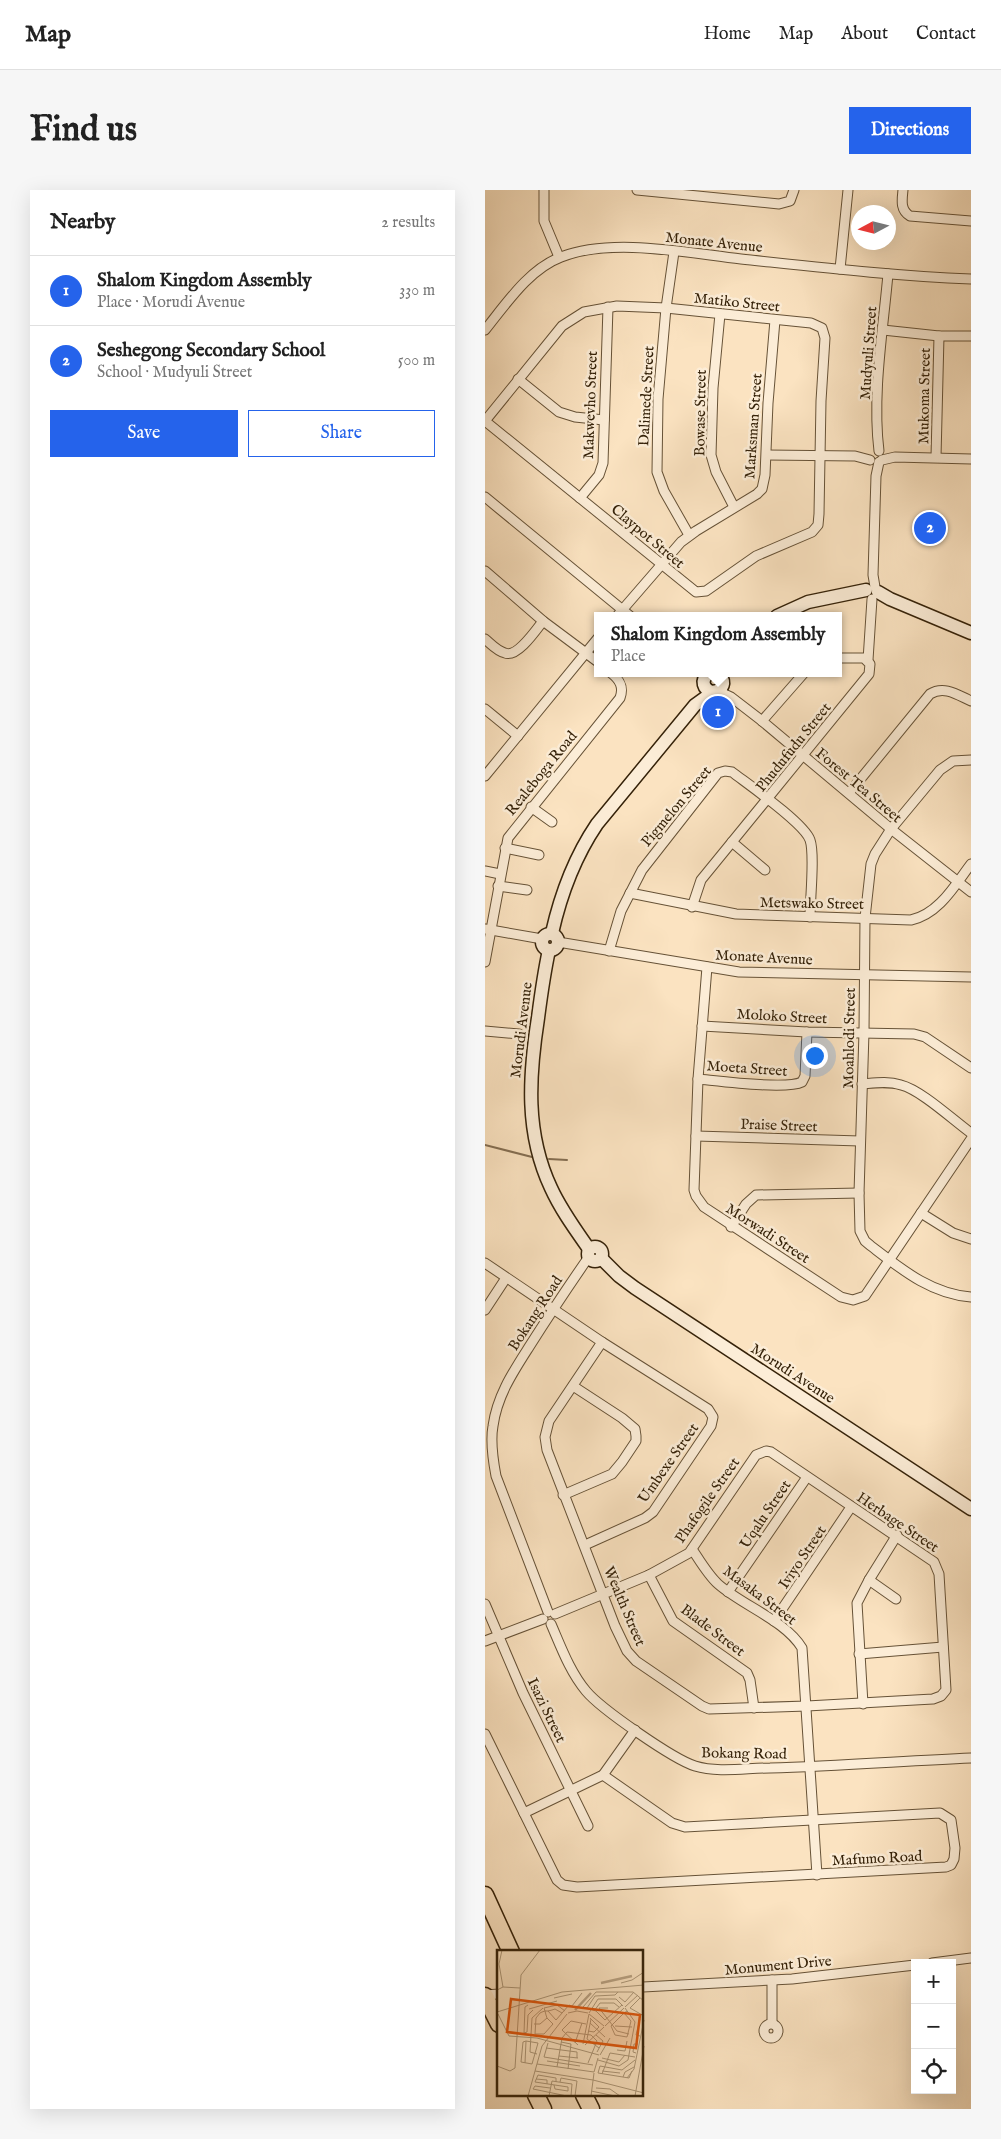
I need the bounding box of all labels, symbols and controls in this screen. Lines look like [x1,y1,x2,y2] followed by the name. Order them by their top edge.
[25,19,71,50] text: Map
[704,23,751,46] text: Home
[779,23,813,46] text: Map
[841,23,888,46] text: About
[916,23,976,46] text: Contact
[849,107,971,154] button: Directions
[30,108,137,153] text: Find us
[851,205,896,250] north arrow
[50,209,115,236] text: Nearby
[381,213,435,233] text: 2 results
[664,228,764,257] street label: Monate Avenue
[97,269,312,293] text: Shalom Kingdom Assembly
[63,281,69,301] text: 1
[399,281,435,301] text: 330 m
[693,289,781,316] street label: Matiko Street
[97,293,245,313] text: Place · Morudi Avenue
[856,306,881,400] street label: Mudyuli Street
[97,339,325,363] text: Seshegong Secondary School
[634,345,659,447] street label: Dalimede Street
[914,348,935,444] street label: Mukoma Street
[62,351,70,371] text: 2
[398,351,435,371] text: 500 m
[579,351,602,459] street label: Makwevho Street
[97,363,252,383] text: School · Mudyuli Street
[690,369,711,457] street label: Bowase Street
[740,373,767,480] street label: Marksman Street
[50,410,238,457] button: Save
[248,410,435,457] button: Share
[607,500,688,573] street label: Claypot Street
[914,509,946,547] pin: 2
[594,612,842,677] popup
[611,623,825,647] text: Shalom Kingdom Assembly
[611,647,646,667] text: Place
[702,693,734,731] pin: 1
[752,699,835,796] street label: Phudufudu Street
[501,726,582,820] street label: Realeboga Road
[812,744,906,827] street label: Forest Tea Street
[637,762,716,851] street label: Pigmelon Street
[760,893,864,914] street label: Metswako Street
[715,945,813,970] street label: Monate Avenue
[506,981,537,1079] street label: Morudi Avenue
[839,987,860,1089] street label: Moahlodi Street
[736,1005,828,1028] street label: Moloko Street
[802,1043,828,1069] your location
[706,1056,788,1081] street label: Moeta Street
[740,1115,818,1136] street label: Praise Street
[722,1199,813,1268] street label: Morwadi Street
[504,1271,567,1354] street label: Bokang Road
[747,1339,838,1408] street label: Morudi Avenue
[634,1420,703,1507] street label: Umbexe Street
[671,1454,744,1547] street label: Phafogile Street
[736,1476,795,1552] street label: Uqalu Street
[853,1488,942,1557] street label: Herbage Street
[774,1522,831,1593] street label: Iviyo Street
[719,1562,800,1629] street label: Masaka Street
[599,1563,650,1649] street label: Wealth Street
[677,1600,749,1661] street label: Blade Street
[523,1675,570,1746] street label: Isazi Street
[701,1743,788,1764] street label: Bokang Road
[831,1847,924,1870] street label: Mafumo Road
[497,1950,644,2096] inset map
[724,1951,832,1980] street label: Monument Drive
[911,1959,956,2094] map controls
[911,1959,956,2004] button: +
[911,2004,956,2049] button: −
[911,2049,956,2094] button: locate

